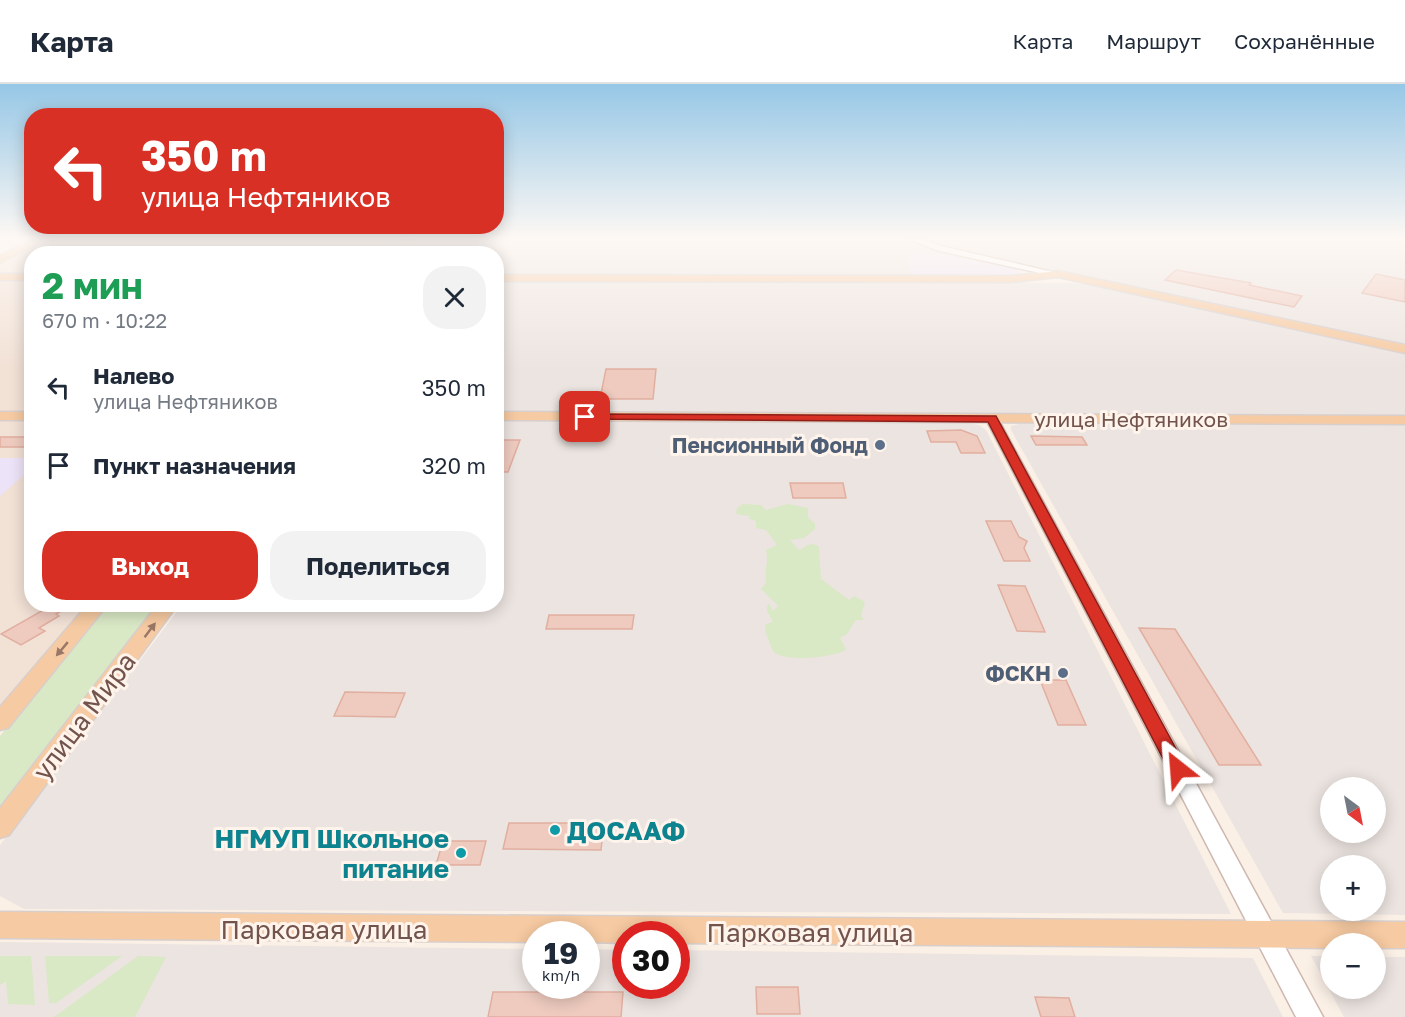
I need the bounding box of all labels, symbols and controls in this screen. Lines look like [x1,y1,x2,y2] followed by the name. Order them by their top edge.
[30,25,114,58] text: Карта
[1012,28,1073,54] text: Карта
[1106,28,1201,54] text: Маршрут
[1234,28,1375,54] text: Сохранённые
[141,130,267,180] text: 350 m
[42,132,120,210] icon: left
[141,181,390,213] text: улица Нефтяников
[42,264,143,307] text: 2 мин
[423,266,486,329] button: close
[42,308,167,332] text: 670 m · 10:22
[93,362,175,389] text: Налево
[42,371,75,404] icon: left
[422,374,486,401] text: 350 m
[93,389,278,413] text: улица Нефтяников
[559,391,610,442] pin
[568,400,601,433] icon: arrive
[1034,406,1228,432] street label: улица Нефтяников
[672,432,868,458] place label: Пенсионный Фонд
[873,438,887,452] marker: Пенсионный Фонд
[42,449,75,482] icon: arrive
[93,452,296,479] text: Пункт назначения
[422,452,486,479] text: 320 m
[42,531,258,600] button: Выход
[270,531,486,600] button: Поделиться
[143,622,155,637] one-way arrow
[55,641,68,657] one-way arrow
[26,646,142,786] street label: улица Мира
[985,660,1051,686] place label: ФСКН
[1056,666,1070,680] marker: ФСКН
[1146,737,1210,801] position arrow
[1320,777,1386,843] north arrow
[1320,777,1386,999] map controls
[567,815,685,846] place label: ДОСААФ
[215,823,449,884] place label: НГМУП Школьное питание
[548,823,562,837] marker: ДОСААФ
[454,846,468,860] marker: НГМУП Школьное питание
[1320,855,1386,921] button: +
[220,914,428,945] street label: Парковая улица
[706,917,914,948] street label: Парковая улица
[612,921,690,999] speed limit sign: 30
[1320,933,1386,999] button: −
[544,935,578,971] text: 19
[542,966,580,984] text: km/h

